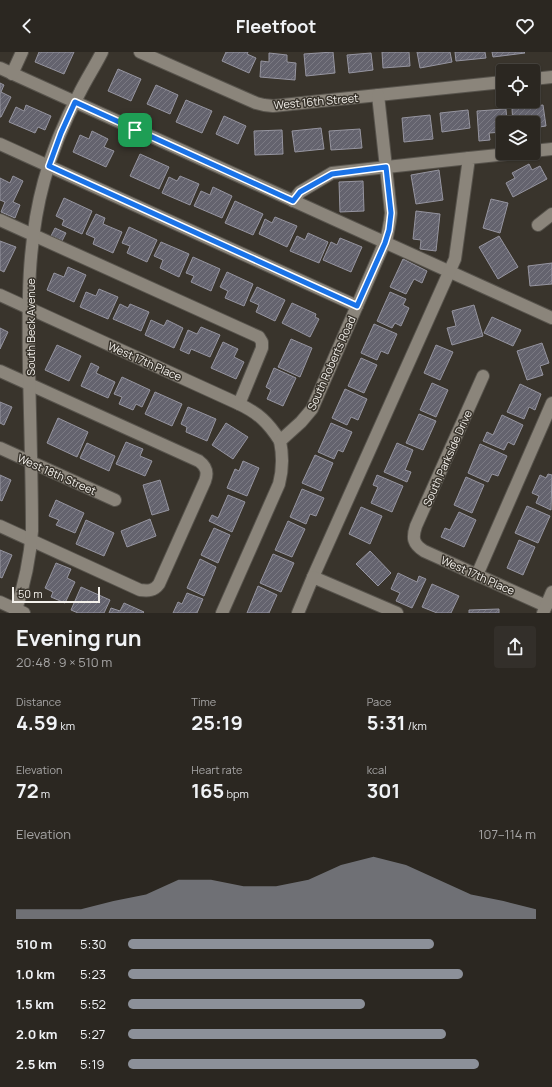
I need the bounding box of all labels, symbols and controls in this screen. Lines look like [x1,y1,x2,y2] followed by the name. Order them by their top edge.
[236,14,316,38] text: Fleetfoot
[16,15,38,37] icon: back
[514,15,536,37] icon: heart
[496,64,540,160] map controls
[496,64,540,108] button: locate
[273,90,359,112] street label: West 16th Street
[118,113,152,147] pin
[496,116,540,160] button: layers
[124,119,146,141] icon: arrive
[23,278,38,376] street label: South Beck Avenue
[303,313,359,413] street label: South Roberts Road
[106,338,185,384] street label: West 17th Place
[419,407,475,509] street label: South Parkside Drive
[15,450,99,498] street label: West 18th Street
[439,552,518,598] street label: West 17th Place
[12,585,100,604] scale bar
[18,586,43,601] text: 50 m
[16,623,141,653] text: Evening run
[494,626,536,668] button: share
[16,653,112,671] text: 20:48 · 9 × 510 m
[16,694,61,709] text: Distance
[191,694,216,709] text: Time
[367,694,392,709] text: Pace
[16,709,58,736] text: 4.59
[191,709,243,736] text: 25:19
[367,709,406,736] text: 5:31
[58,718,75,733] text: km
[406,718,427,733] text: /km
[16,762,62,777] text: Elevation
[191,762,242,777] text: Heart rate
[367,762,387,777] text: kcal
[16,777,39,804] text: 72
[191,777,224,804] text: 165
[367,777,400,804] text: 301
[39,786,50,801] text: m
[224,786,249,801] text: bpm
[16,825,71,843] text: Elevation
[478,825,536,843] text: 107–114 m
[16,935,52,953] text: 510 m
[80,935,107,953] text: 5:30
[16,965,55,983] text: 1.0 km
[80,965,106,983] text: 5:23
[16,995,54,1013] text: 1.5 km
[80,995,106,1013] text: 5:52
[16,1025,58,1043] text: 2.0 km
[80,1025,105,1043] text: 5:27
[16,1055,57,1073] text: 2.5 km
[80,1055,105,1073] text: 5:19

